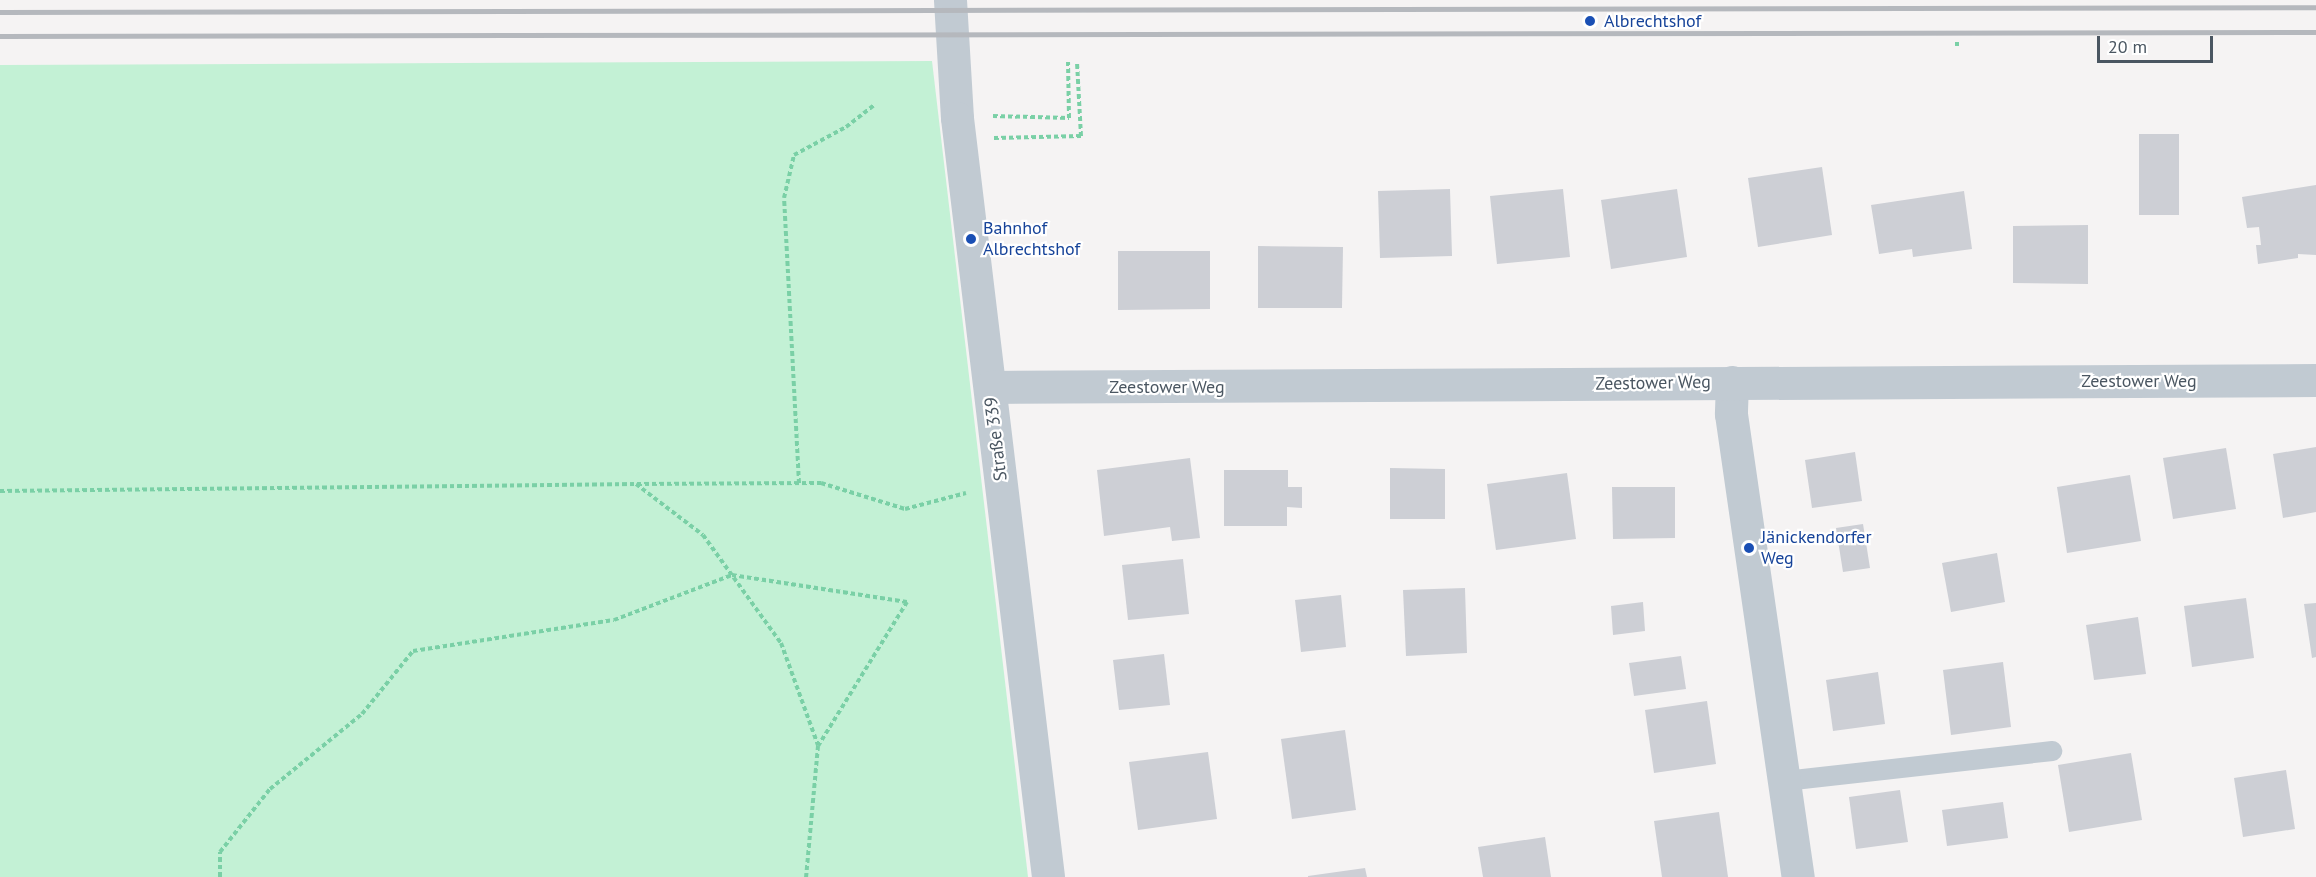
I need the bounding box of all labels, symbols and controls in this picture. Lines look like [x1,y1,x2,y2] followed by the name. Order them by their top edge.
[1604,10,1701,32] place label: Albrechtshof
[1581,12,1599,30] marker: Albrechtshof
[2100,24,2216,62] scale bar
[2108,35,2147,58] text: 20 m
[983,218,1080,260] place label: Bahnhof Albrechtshof
[964,232,978,246] marker: Bahnhof Albrechtshof
[2081,370,2197,392] street label: Zeestower Weg
[1595,371,1711,395] street label: Zeestower Weg
[1109,376,1225,398] street label: Zeestower Weg
[980,396,1012,482] street label: Straße 339
[1761,527,1872,570] place label: Jänickendorfer Weg
[1742,541,1756,555] marker: Jänickendorfer Weg

